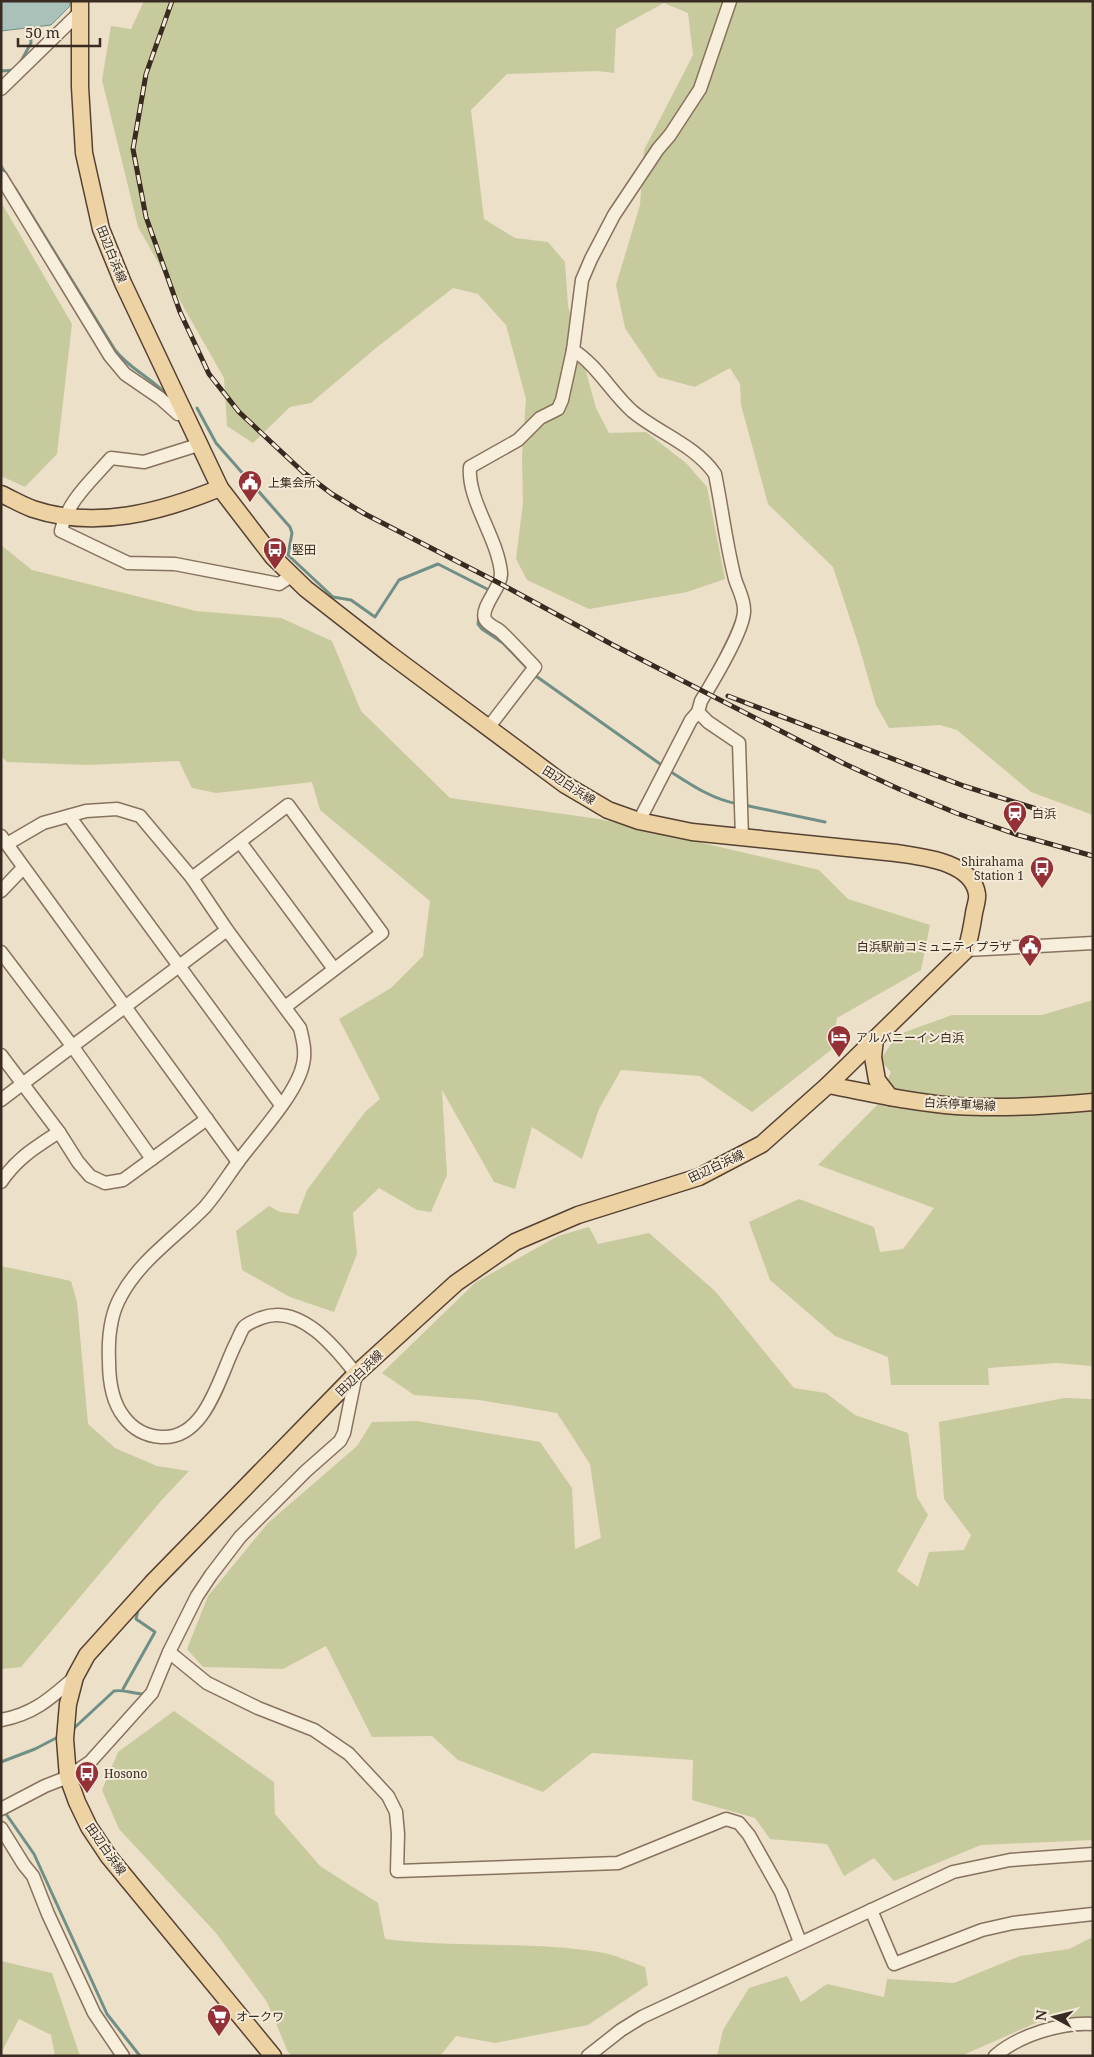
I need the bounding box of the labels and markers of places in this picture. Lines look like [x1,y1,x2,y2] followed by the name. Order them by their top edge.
[237,469,263,503] public building icon: 上集会所
[268,474,316,491] place label: 上集会所
[262,536,288,570] bus stop icon: 堅田
[292,541,316,558] place label: 堅田
[1002,800,1028,834] station icon: 白浜
[1032,805,1056,822] place label: 白浜
[961,853,1024,884] place label: Shirahama Station 1
[1029,855,1055,889] bus stop icon: Shirahama Station 1
[1017,933,1043,967] public building icon: 白浜駅前コミュニティプラザ
[857,938,1012,955] place label: 白浜駅前コミュニティプラザ
[826,1024,852,1058] hotel icon: アルバニーイン白浜
[856,1029,964,1046] place label: アルバニーイン白浜
[74,1760,100,1794] bus stop icon: Hosono
[104,1765,148,1782] place label: Hosono
[206,2003,232,2037] supermarket icon: オークワ
[236,2008,284,2025] place label: オークワ

